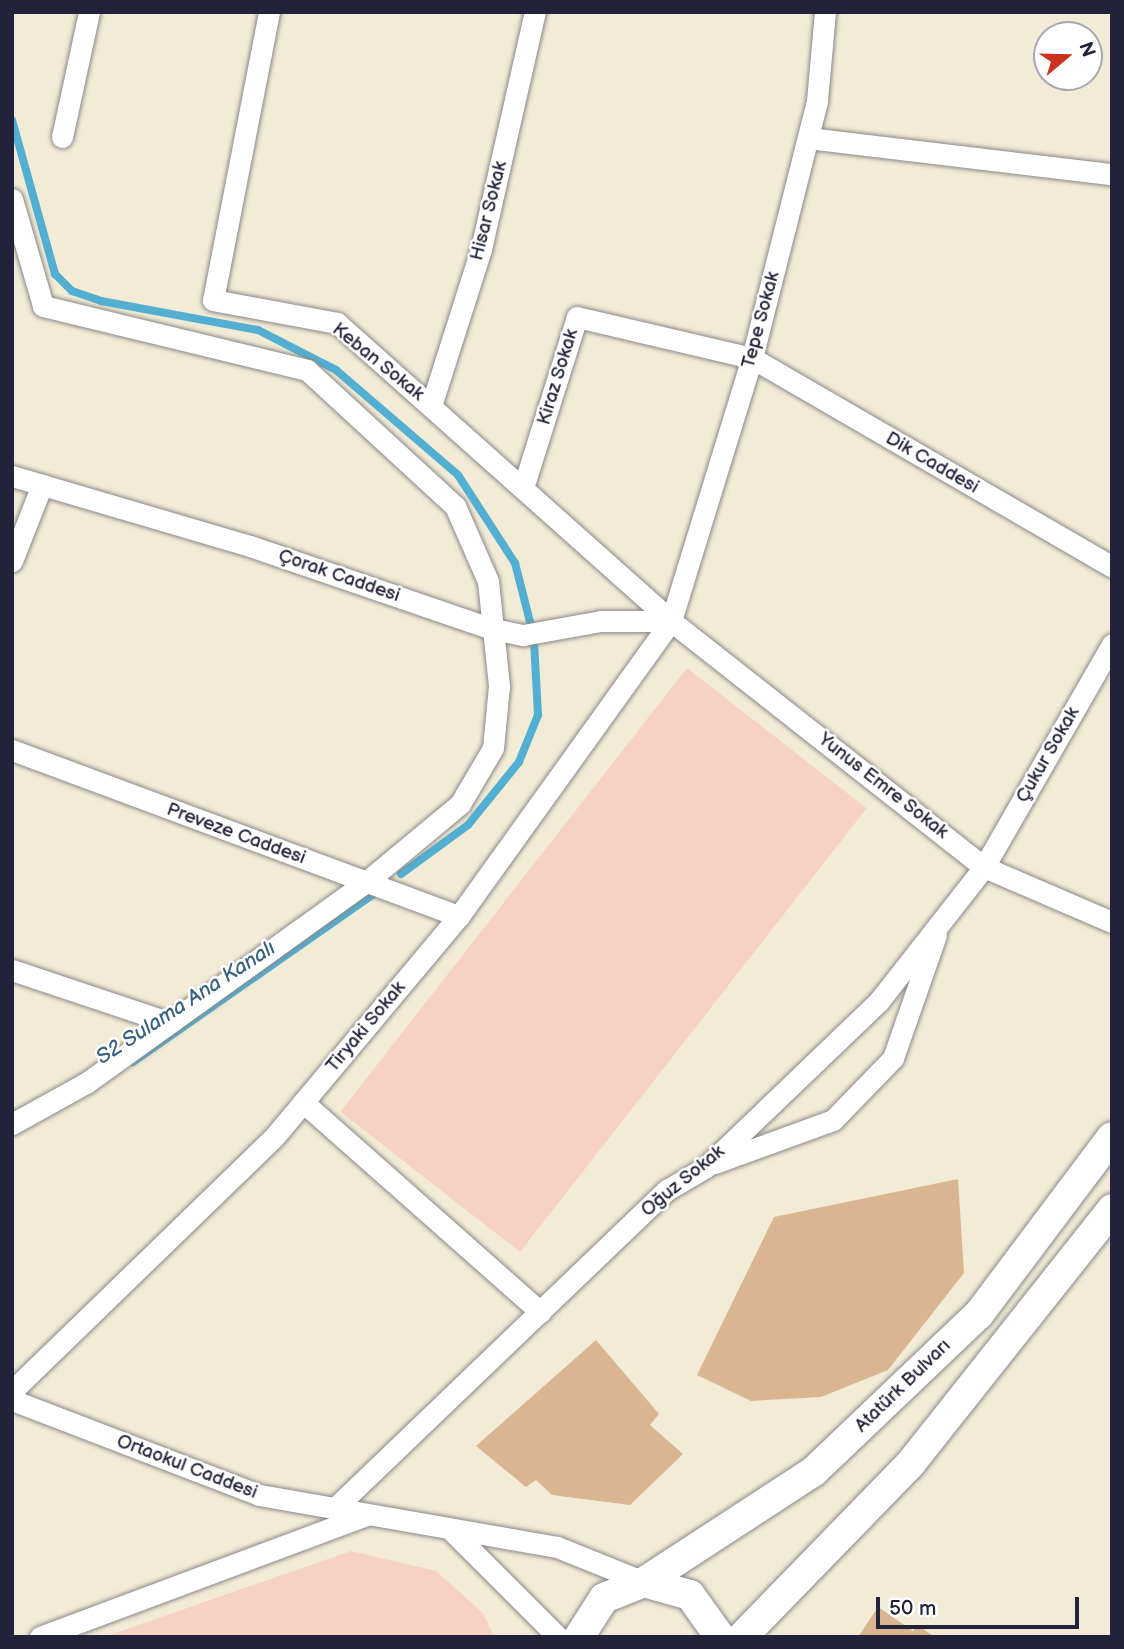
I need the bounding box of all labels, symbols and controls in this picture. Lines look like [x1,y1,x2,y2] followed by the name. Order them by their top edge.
[1033,21,1103,91] north arrow
[1073,39,1100,60] text: N
[466,159,512,263] street label: Hisar Sokak
[737,269,785,371] street label: Tepe Sokak
[327,318,429,406] street label: Keban Sokak
[533,326,583,428] street label: Kiraz Sokak
[881,427,983,499] street label: Dik Caddesi
[275,545,403,607] street label: Çorak Caddesi
[1011,703,1085,807] street label: Çukur Sokak
[813,728,953,844] street label: Yunus Emre Sokak
[163,798,309,870] street label: Preveze Caddesi
[92,936,280,1070] water label: S2 Sulama Ana Kanalı
[321,977,411,1077] street label: Tiryaki Sokak
[636,1140,730,1222] street label: Oğuz Sokak
[850,1335,956,1437] street label: Atatürk Bulvarı
[114,1430,260,1504] street label: Ortaokul Caddesi
[879,1582,1082,1626] scale bar
[889,1596,936,1621] text: 50 m

